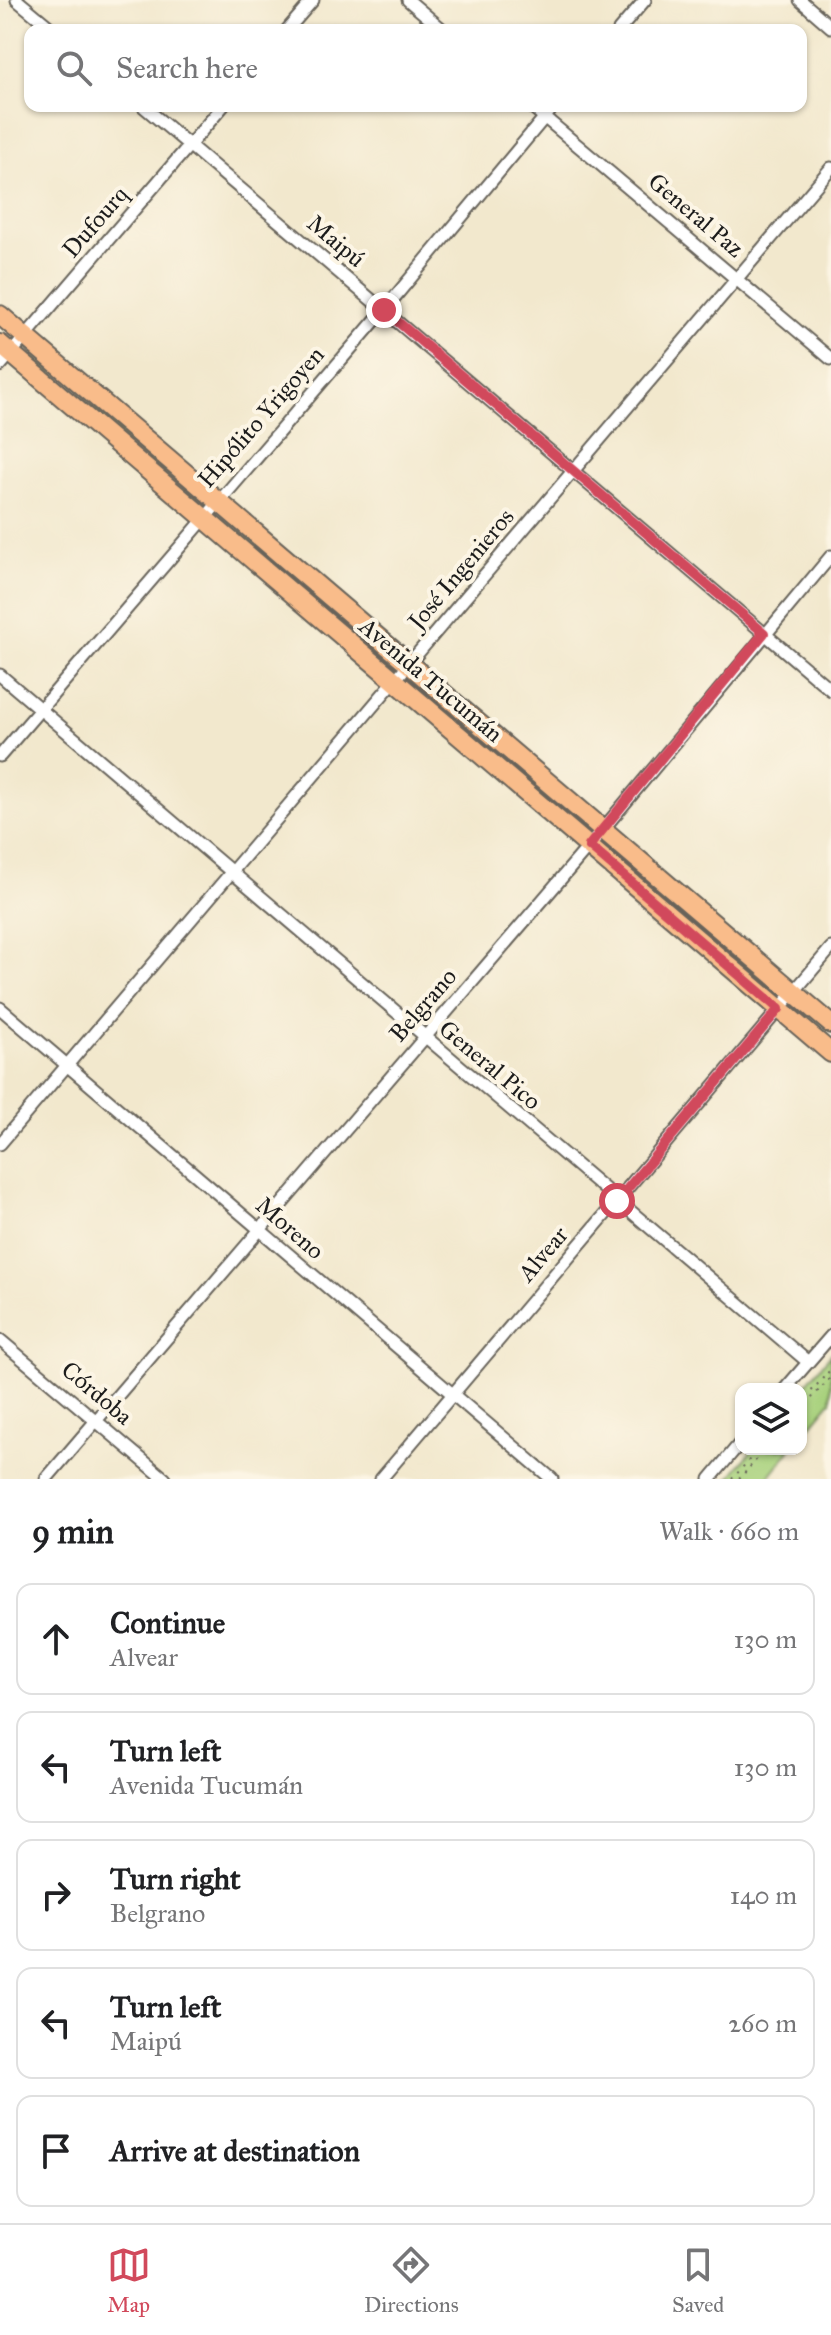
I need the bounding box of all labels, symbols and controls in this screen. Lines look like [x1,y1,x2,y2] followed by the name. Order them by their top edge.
[24,24,807,112] search box
[52,46,96,90] icon: search
[116,50,258,86] text: Search here
[642,166,750,264] street label: General Paz
[56,180,135,264] street label: Dufourq
[301,208,371,274] street label: Maipú
[366,292,402,328] route end
[191,340,331,494] street label: Hipólito Yrigoyen
[400,502,520,638] street label: José Ingenieros
[352,611,509,749] street label: Avenida Tucumán
[383,962,463,1048] street label: Belgrano
[433,1014,547,1116] street label: General Pico
[599,1183,635,1219] route start
[250,1190,330,1266] street label: Moreno
[511,1220,575,1288] street label: Alvear
[55,1355,139,1432] street label: Córdoba
[735,1383,807,1455] map controls
[735,1383,807,1455] button: layers
[32,1511,114,1552] text: 9 min
[659,1515,799,1547] text: Walk · 660 m
[110,1605,225,1641] text: Continue
[34,1617,78,1661] icon: ahead
[734,1623,797,1655] text: 130 m
[110,1641,178,1673] text: Alvear
[110,1733,221,1769] text: Turn left
[34,1745,78,1789] icon: left
[734,1751,797,1783] text: 130 m
[110,1769,303,1801] text: Avenida Tucumán
[110,1861,241,1897] text: Turn right
[34,1873,78,1917] icon: right
[730,1879,797,1911] text: 140 m
[110,1897,205,1929] text: Belgrano
[110,1989,221,2025] text: Turn left
[34,2001,78,2045] icon: left
[728,2007,797,2039] text: 260 m
[110,2025,182,2057] text: Maipú
[34,2129,78,2173] icon: arrive
[110,2133,360,2169] text: Arrive at destination
[107,2243,151,2318] tab: Map
[364,2243,459,2318] tab: Directions
[672,2243,724,2318] tab: Saved

